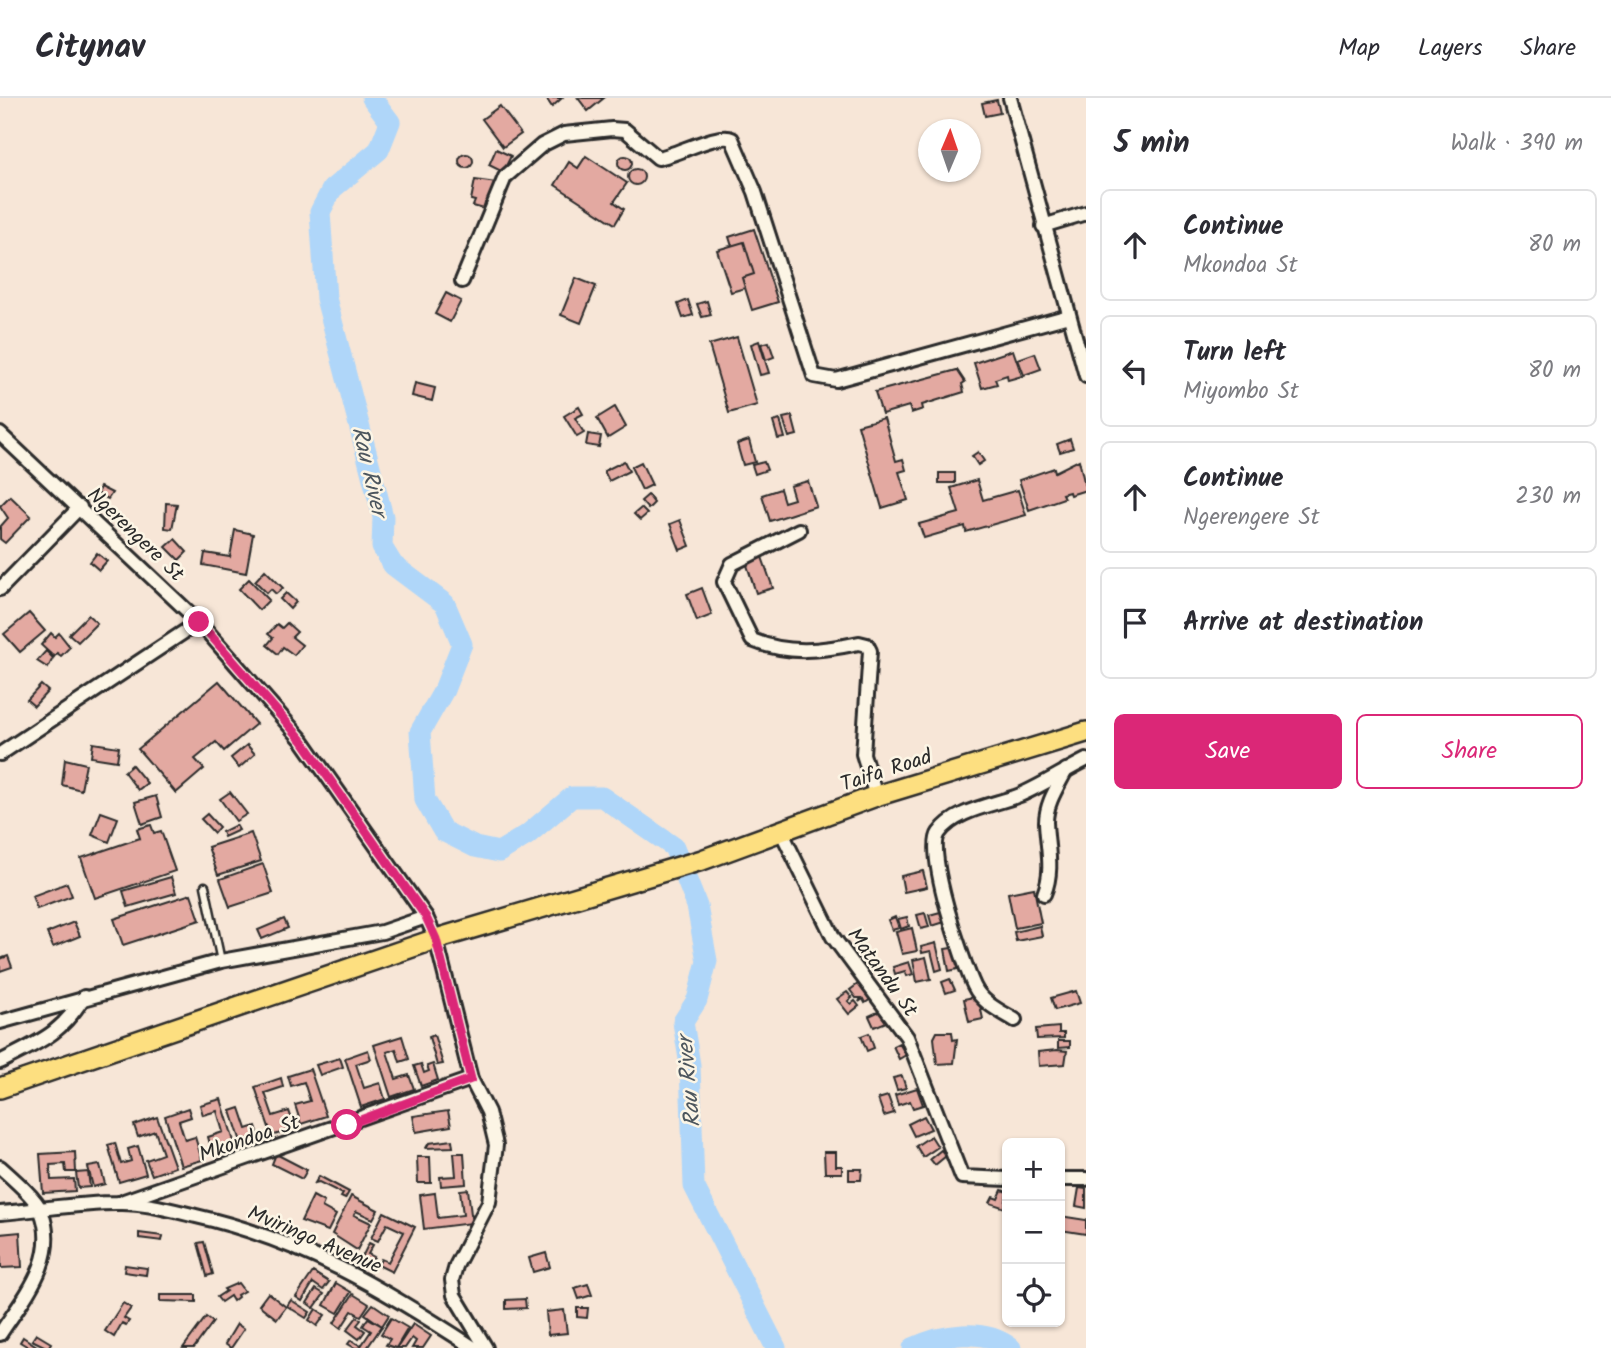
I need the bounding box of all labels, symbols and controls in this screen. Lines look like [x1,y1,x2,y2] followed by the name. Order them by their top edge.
[35,22,145,75] text: Citynav
[1338,29,1380,68] text: Map
[1418,29,1482,68] text: Layers
[1520,29,1576,68] text: Share
[918,119,981,182] north arrow
[1114,120,1190,168] text: 5 min
[1451,126,1583,162] text: Walk · 390 m
[1183,206,1284,248] text: Continue
[1116,226,1154,264] icon: ahead
[1528,227,1581,263] text: 80 m
[1183,248,1298,284] text: Mkondoa St
[1183,332,1286,374] text: Turn left
[1116,352,1154,390] icon: left
[1528,353,1581,389] text: 80 m
[1183,374,1299,410] text: Miyombo St
[340,423,397,524] water label: Rau River
[1183,458,1284,500] text: Continue
[1116,478,1154,516] icon: ahead
[1515,479,1581,515] text: 230 m
[79,480,192,591] street label: Ngerengere St
[1183,500,1320,536] text: Ngerengere St
[1183,602,1423,644] text: Arrive at destination
[1116,604,1154,642] icon: arrive
[183,606,214,637] route end
[1114,714,1342,789] button: Save
[1356,714,1583,789] button: Share
[836,741,937,802] street label: Taifa Road
[838,921,926,1025] street label: Matandu St
[668,1031,712,1129] water label: Rau River
[195,1106,305,1172] street label: Mkondoa St
[331,1109,362,1140] route start
[1002,1138,1065,1327] map controls
[1002,1138,1065,1201] button: +
[242,1197,387,1284] street label: Mviringo Avenue
[1002,1201,1065,1264] button: −
[1002,1264,1065,1327] button: locate

